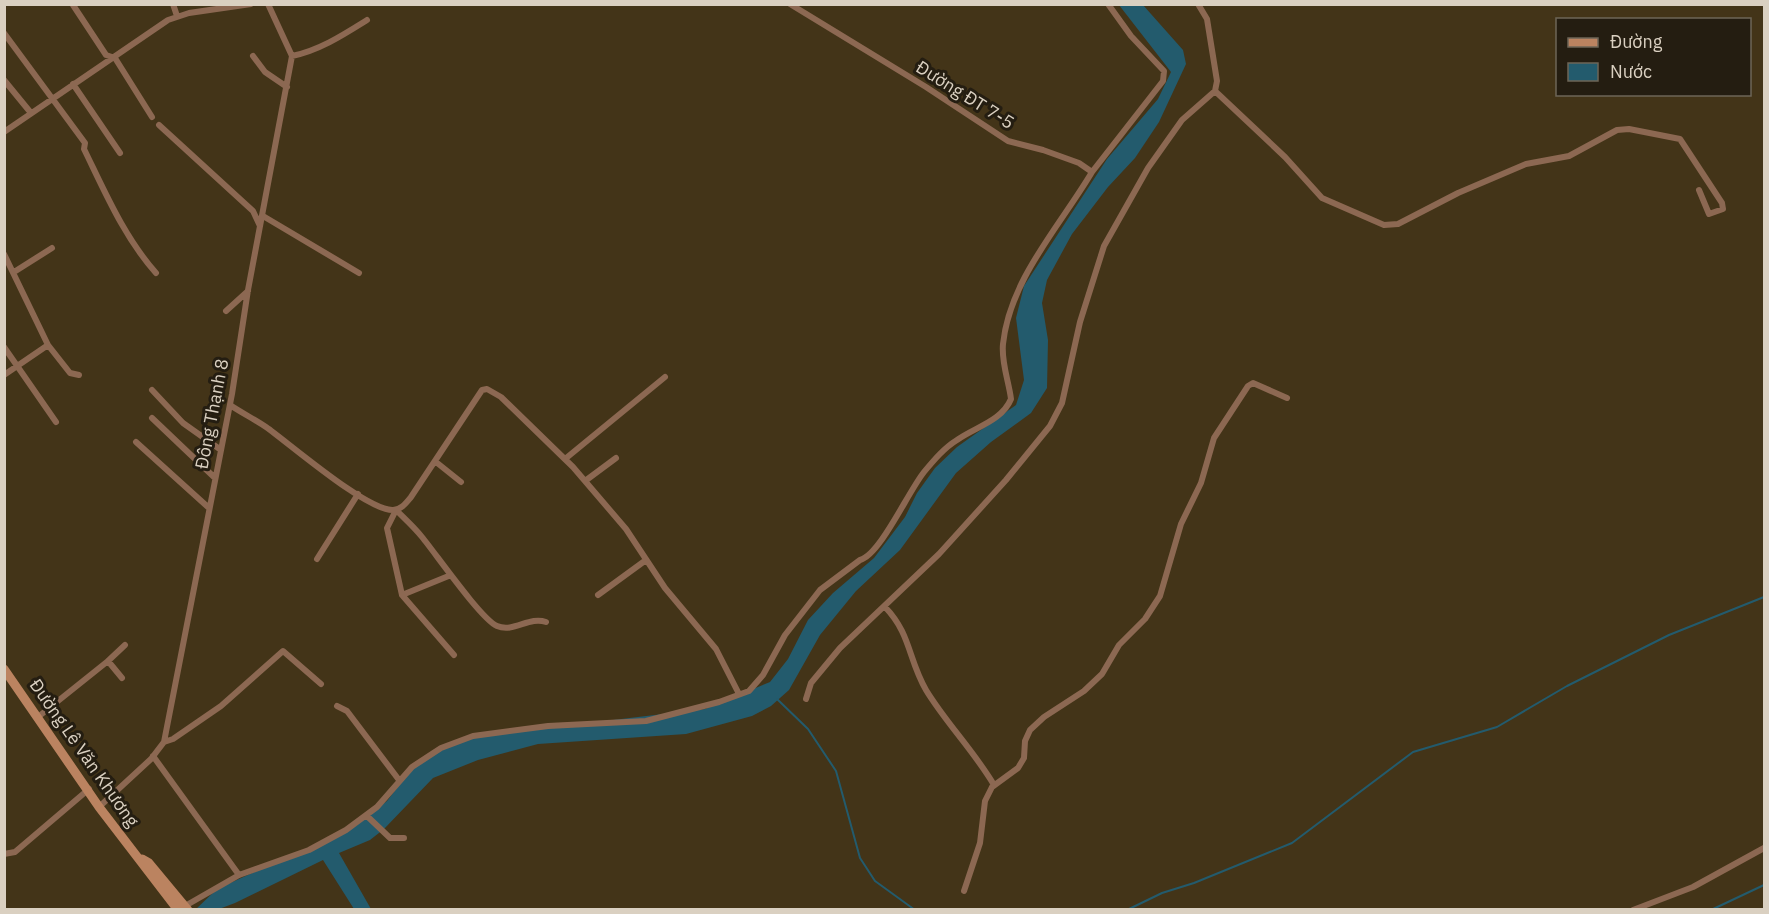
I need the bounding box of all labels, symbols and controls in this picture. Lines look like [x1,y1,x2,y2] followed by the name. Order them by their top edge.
[1556,18,1751,96] legend
[1610,30,1663,53] text: Đường
[912,55,1019,134] street label: Đường ĐT 7-5
[1610,60,1652,83] text: Nước
[190,357,233,471] street label: Đông Thạnh 8
[25,674,144,832] street label: Đường Lê Văn Khương

